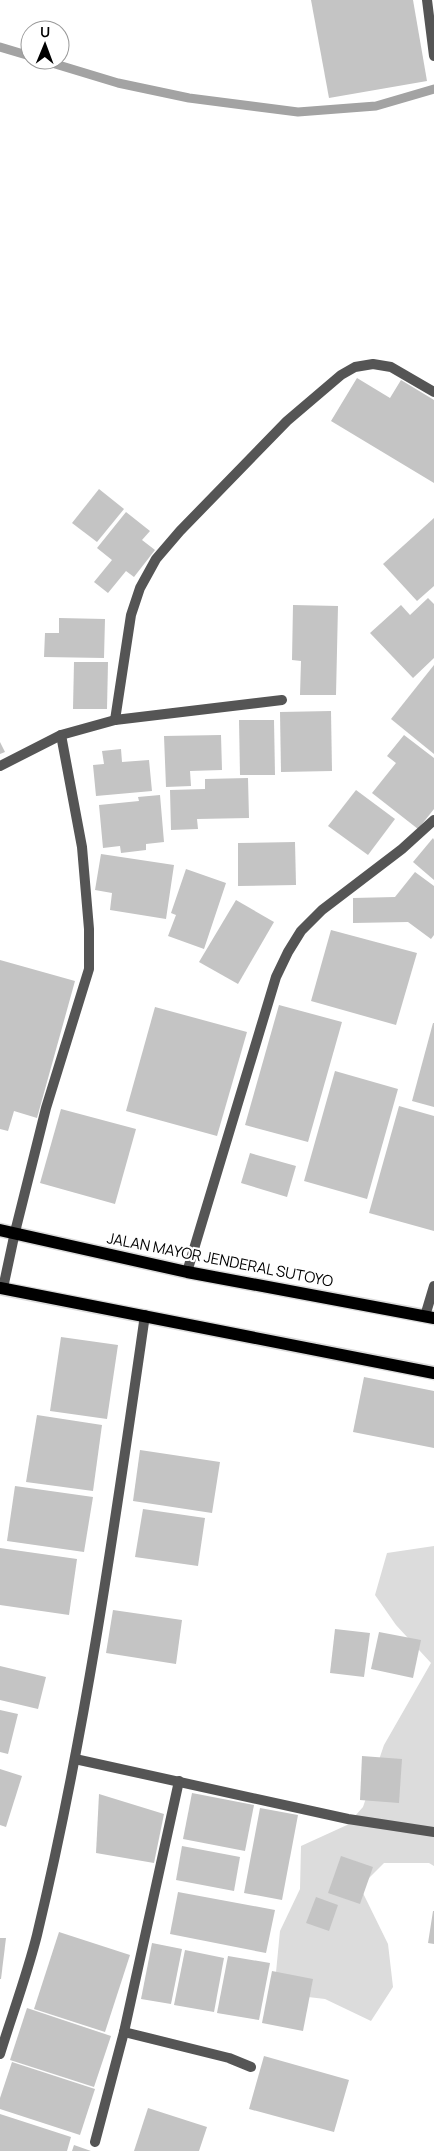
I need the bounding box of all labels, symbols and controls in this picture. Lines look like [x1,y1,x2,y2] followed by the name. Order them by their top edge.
[20,20,70,70] north arrow
[40,22,50,41] text: U
[105,1227,335,1292] street label: JALAN MAYOR JENDERAL SUTOYO

